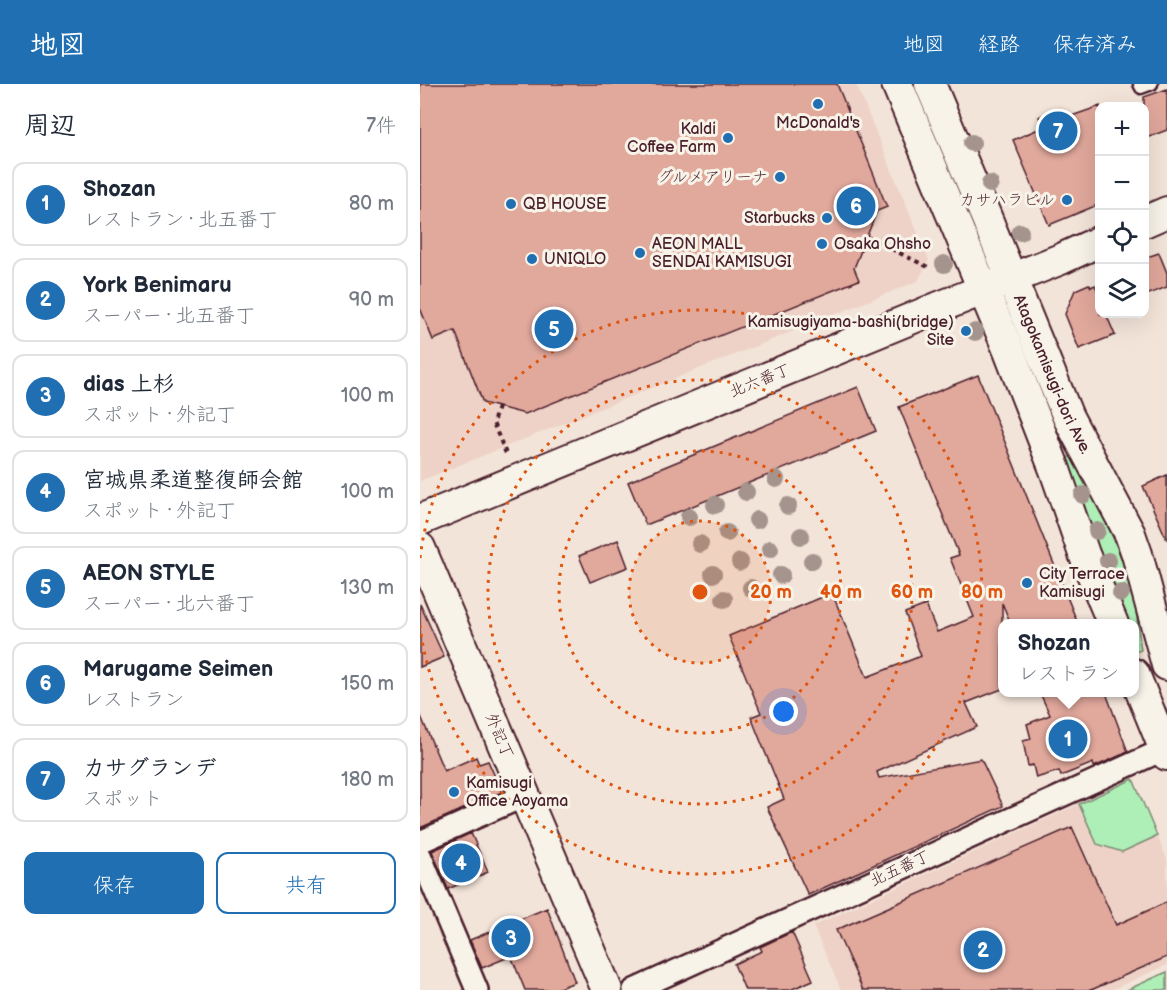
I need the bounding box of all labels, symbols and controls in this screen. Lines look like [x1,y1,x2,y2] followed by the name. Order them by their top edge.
[30,29,86,62] text: 地図
[903,32,945,57] text: 地図
[978,32,1020,57] text: 経路
[1053,32,1137,57] text: 保存済み
[811,97,825,111] marker: McDonald's
[1095,102,1149,318] map controls
[1095,102,1149,156] button: +
[1038,108,1078,154] pin: 7
[24,111,76,142] text: 周辺
[366,114,396,138] text: 7件
[776,114,860,133] place label: McDonald's
[627,120,716,157] place label: Kaldi Coffee Farm
[721,131,735,145] marker: Kaldi Coffee Farm
[1095,156,1149,210] button: −
[657,168,768,187] place label: グルメアリーナ
[773,170,787,184] marker: グルメアリーナ
[83,176,156,203] text: Shozan
[836,184,876,228] pin: 6
[959,191,1055,210] place label: カサハラビル
[41,192,50,216] text: 1
[349,192,394,216] text: 80 m
[1060,193,1074,207] marker: カサハラビル
[523,195,607,214] place label: QB HOUSE
[504,197,518,211] marker: QB HOUSE
[83,208,278,232] text: レストラン · 北五番丁
[744,209,815,228] place label: Starbucks
[1095,210,1149,264] button: locate
[820,211,834,225] marker: Starbucks
[652,235,792,272] place label: AEON MALL SENDAI KAMISUGI
[834,235,931,254] place label: Osaka Ohsho
[815,237,829,251] marker: Osaka Ohsho
[633,246,647,260] marker: AEON MALL SENDAI KAMISUGI
[544,250,606,269] place label: UNIQLO
[525,252,539,266] marker: UNIQLO
[1095,264,1149,318] button: layers
[83,272,232,299] text: York Benimaru
[40,288,51,312] text: 2
[349,288,394,312] text: 90 m
[1009,292,1095,457] street label: Atagokamisugi-dori Ave.
[83,304,255,328] text: スーパー · 北五番丁
[534,306,574,352] pin: 5
[747,313,954,350] place label: Kamisugiyama-bashi(bridge) Site
[959,324,973,338] marker: Kamisugiyama-bashi(bridge) Site
[727,360,793,402] street label: 北六番丁
[83,371,175,398] text: dias 上杉
[40,384,51,408] text: 3
[341,384,394,408] text: 100 m
[83,403,236,427] text: スポット · 外記丁
[83,467,303,494] text: 宮城県柔道整復師会館
[40,480,51,504] text: 4
[341,480,394,504] text: 100 m
[83,499,236,523] text: スポット · 外記丁
[83,560,215,587] text: AEON STYLE
[1039,565,1125,602] place label: City Terrace Kamisugi
[40,576,51,600] text: 5
[340,576,394,600] text: 130 m
[1020,576,1034,590] marker: City Terrace Kamisugi
[690,582,710,602] centre of rings
[750,582,792,603] text: 20 m
[820,582,862,603] text: 40 m
[891,582,933,603] text: 60 m
[961,582,1003,603] text: 80 m
[83,592,255,616] text: スーパー · 北六番丁
[998,619,1139,697] popup
[1018,630,1091,657] text: Shozan
[83,656,273,683] text: Marugame Seimen
[1018,662,1119,686] text: レストラン
[39,672,52,696] text: 6
[341,672,394,696] text: 150 m
[83,688,185,712] text: レストラン
[769,697,798,726] your location
[481,710,517,762] street label: 外記丁
[1048,716,1088,762] pin: 1
[83,755,217,782] text: カサグランデ
[40,768,51,792] text: 7
[341,768,394,792] text: 180 m
[466,774,568,811] place label: Kamisugi Office Aoyama
[447,785,461,799] marker: Kamisugi Office Aoyama
[83,787,163,811] text: スポット
[442,840,480,886] pin: 4
[867,847,933,891] street label: 北五番丁
[24,852,204,914] button: 保存
[216,852,396,914] button: 共有
[492,916,530,960] pin: 3
[964,928,1002,972] pin: 2

